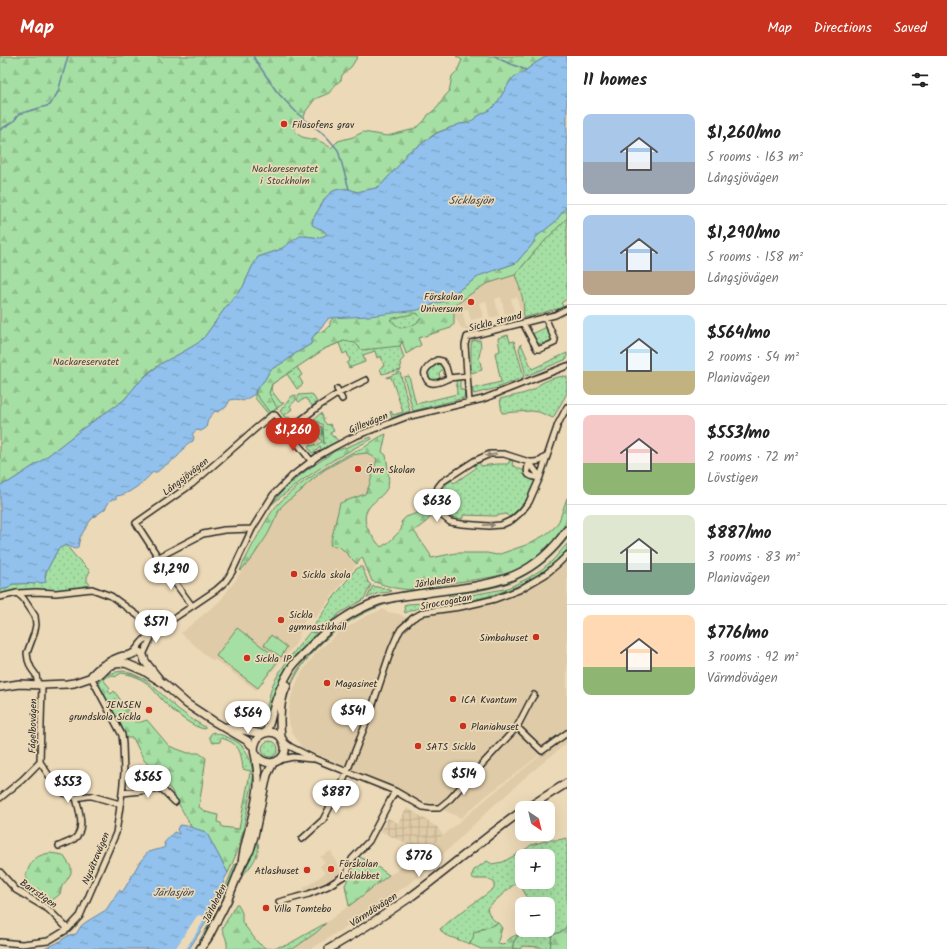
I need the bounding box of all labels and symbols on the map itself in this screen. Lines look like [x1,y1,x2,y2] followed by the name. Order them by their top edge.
[292,117,355,133] place label: Filosofens grav
[279,119,289,129] marker: Filosofens grav
[252,161,318,189] park label: Nackareservatet i Stockholm
[449,192,494,210] water label: Sicklasjön
[420,289,463,317] place label: Förskolan Universum
[466,297,476,307] marker: Förskolan Universum
[467,307,525,336] street label: Sickla strand
[53,354,119,370] park label: Nackareservatet
[346,408,391,438] street label: Gillevägen
[260,418,326,452] pin: $1,260
[485,452,497,458] one-way arrow
[159,454,212,500] street label: Långsjövägen
[366,462,415,478] place label: Övre Skolan
[353,464,363,474] marker: Övre Skolan
[413,489,461,523] pin: $636
[483,522,496,528] one-way arrow
[138,557,204,591] pin: $1,290
[302,567,351,583] place label: Sickla skola
[289,569,299,579] marker: Sickla skola
[413,571,457,593] street label: Järlaleden
[419,589,473,615] street label: Siroccogatan
[288,607,347,635] place label: Sickla gymnastikhall
[132,610,180,644] pin: $571
[276,615,286,625] marker: Sickla gymnastikhall
[480,630,528,646] place label: Simbahuset
[531,632,541,642] marker: Simbahuset
[255,651,292,667] place label: Sickla IP
[242,653,252,663] marker: Sickla IP
[335,676,377,692] place label: Magasinet
[322,678,332,688] marker: Magasinet
[461,692,517,708] place label: ICA Kvantum
[448,694,458,704] marker: ICA Kvantum
[68,697,141,725] place label: JENSEN grundskola Sickla
[25,698,41,754] street label: Fågelbovägen
[329,699,377,733] pin: $541
[224,701,272,735] pin: $564
[144,705,154,715] marker: JENSEN grundskola Sickla
[471,719,519,735] place label: Planiahuset
[458,721,468,731] marker: Planiahuset
[426,739,476,755] place label: SATS Sickla
[413,741,423,751] marker: SATS Sickla
[440,762,488,796] pin: $514
[124,765,172,799] pin: $565
[44,770,92,804] pin: $553
[312,780,360,814] pin: $887
[515,801,555,841] north arrow
[78,830,114,887] street label: Nysätravägen
[395,844,443,878] pin: $776
[339,856,380,884] place label: Förskolan Leklabbet
[255,863,299,879] place label: Atlashuset
[326,864,336,874] marker: Förskolan Leklabbet
[302,865,312,875] marker: Atlashuset
[16,875,61,913] street label: Barrstigen
[199,881,231,926] street label: Järlaleden
[153,884,194,902] water label: Järlasjön
[346,888,401,931] street label: Värmdövägen
[274,901,332,917] place label: Villa Tomtebo
[261,903,271,913] marker: Villa Tomtebo

